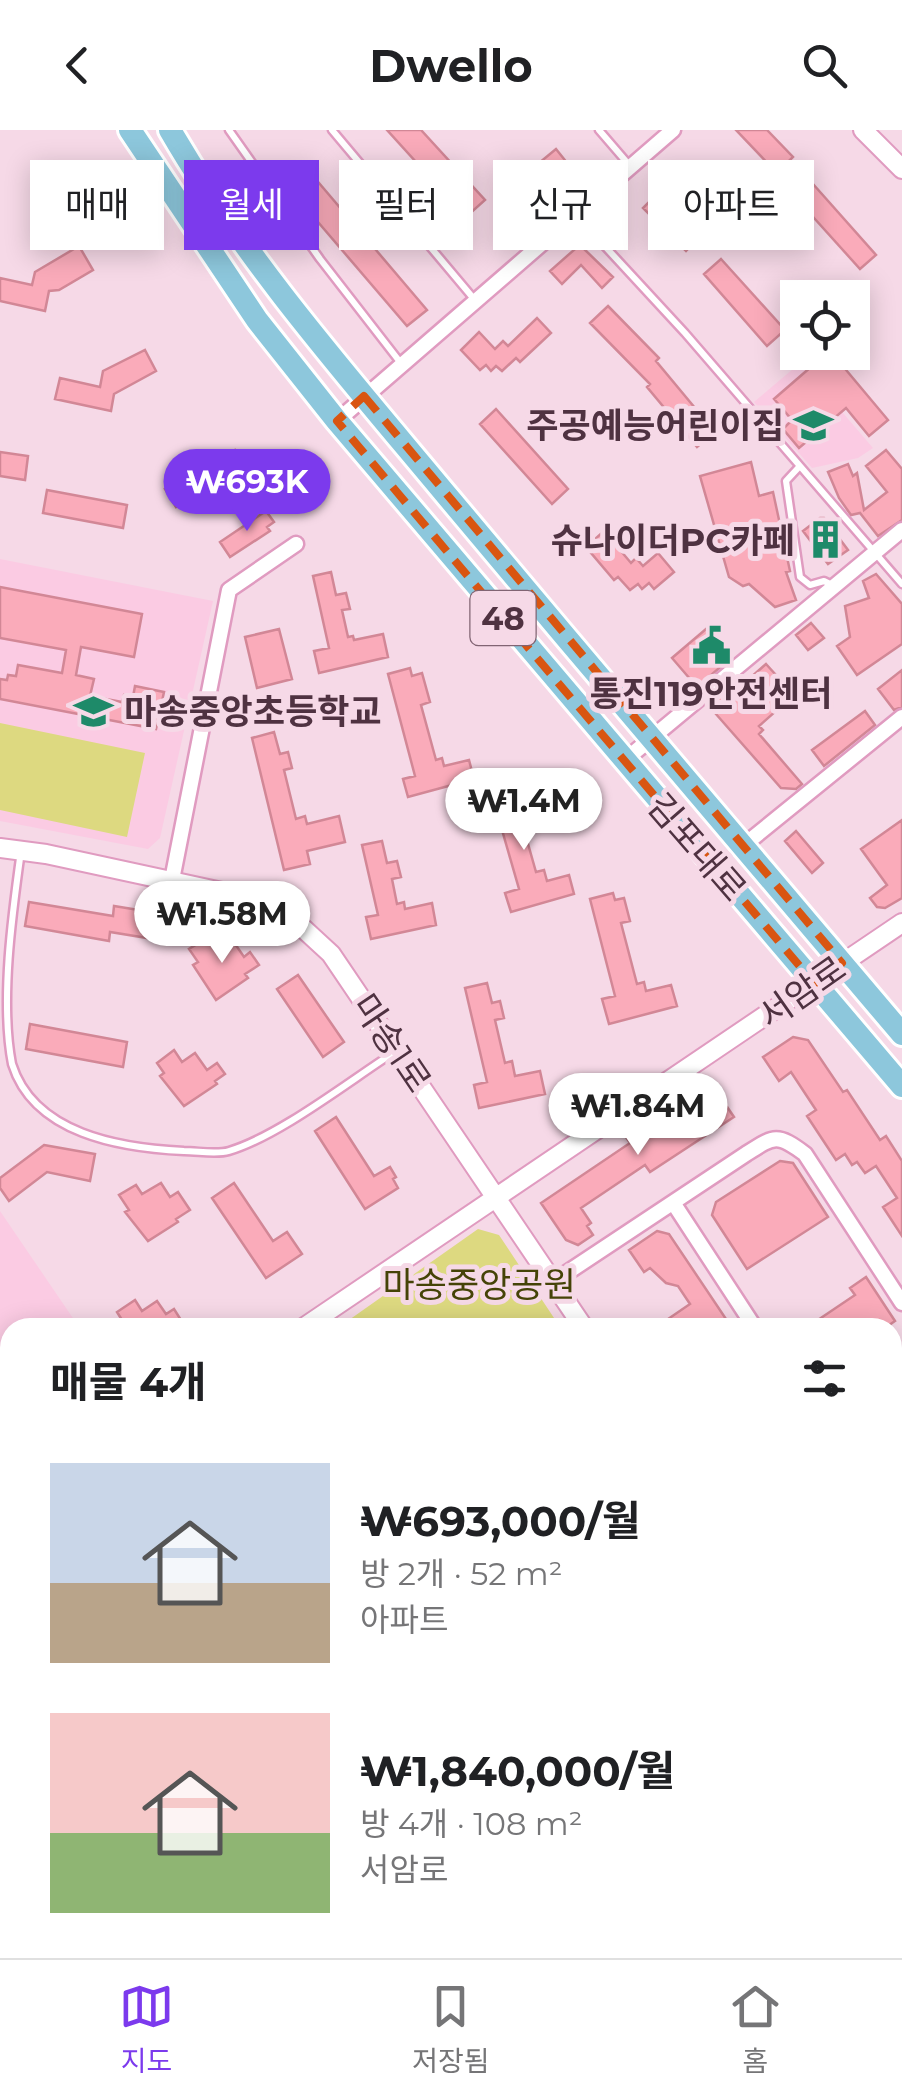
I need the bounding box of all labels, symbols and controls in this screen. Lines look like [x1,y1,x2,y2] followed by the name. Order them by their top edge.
[50,38,105,93] icon: back
[369,38,533,93] text: Dwello
[797,38,852,93] icon: search
[30,160,164,250] chip: 매매
[184,160,319,250] chip: 월세
[339,160,473,250] chip: 필터
[493,160,628,250] chip: 신규
[648,160,814,250] chip: 아파트
[780,280,870,370] map controls
[780,280,870,370] button: locate
[526,404,784,447] place label: 주공예능어린이집
[793,404,835,446] school or university icon: 주공예능어린이집
[177,449,317,534] pin: ₩693K
[186,462,308,501] text: ₩693K
[551,519,795,562] place label: 슈나이더PC카페
[804,519,846,561] building icon: 슈나이더PC카페
[470,591,536,645] road number: 48
[690,625,732,667] public building icon: 통진119안전센터
[590,672,832,715] place label: 통진119안전센터
[73,690,115,732] school or university icon: 마송중앙초등학교
[124,690,382,733] place label: 마송중앙초등학교
[454,768,594,853] pin: ₩1.4M
[467,781,581,820] text: ₩1.4M
[639,784,755,910] street label: 김포대로
[141,881,303,966] pin: ₩1.58M
[156,894,288,933] text: ₩1.58M
[750,947,854,1037] street label: 서암로
[344,986,440,1100] street label: 마송1로
[557,1073,719,1158] pin: ₩1.84M
[571,1086,705,1125] text: ₩1.84M
[382,1263,576,1306] park label: 마송중앙공원
[797,1351,852,1406] icon: filters
[50,1356,207,1408] text: 매물 4개
[360,1495,641,1547] text: ₩693,000/월
[130,1503,250,1623] icon: home
[360,1554,563,1593] text: 방 2개 · 52 m²
[360,1600,448,1639] text: 아파트
[360,1745,675,1797] text: ₩1,840,000/월
[130,1753,250,1873] icon: home
[360,1804,583,1843] text: 방 4개 · 108 m²
[360,1850,448,1889] text: 서암로
[119,1979,174,2079] tab: 지도
[412,1979,490,2079] tab: 저장됨
[728,1979,783,2079] tab: 홈

